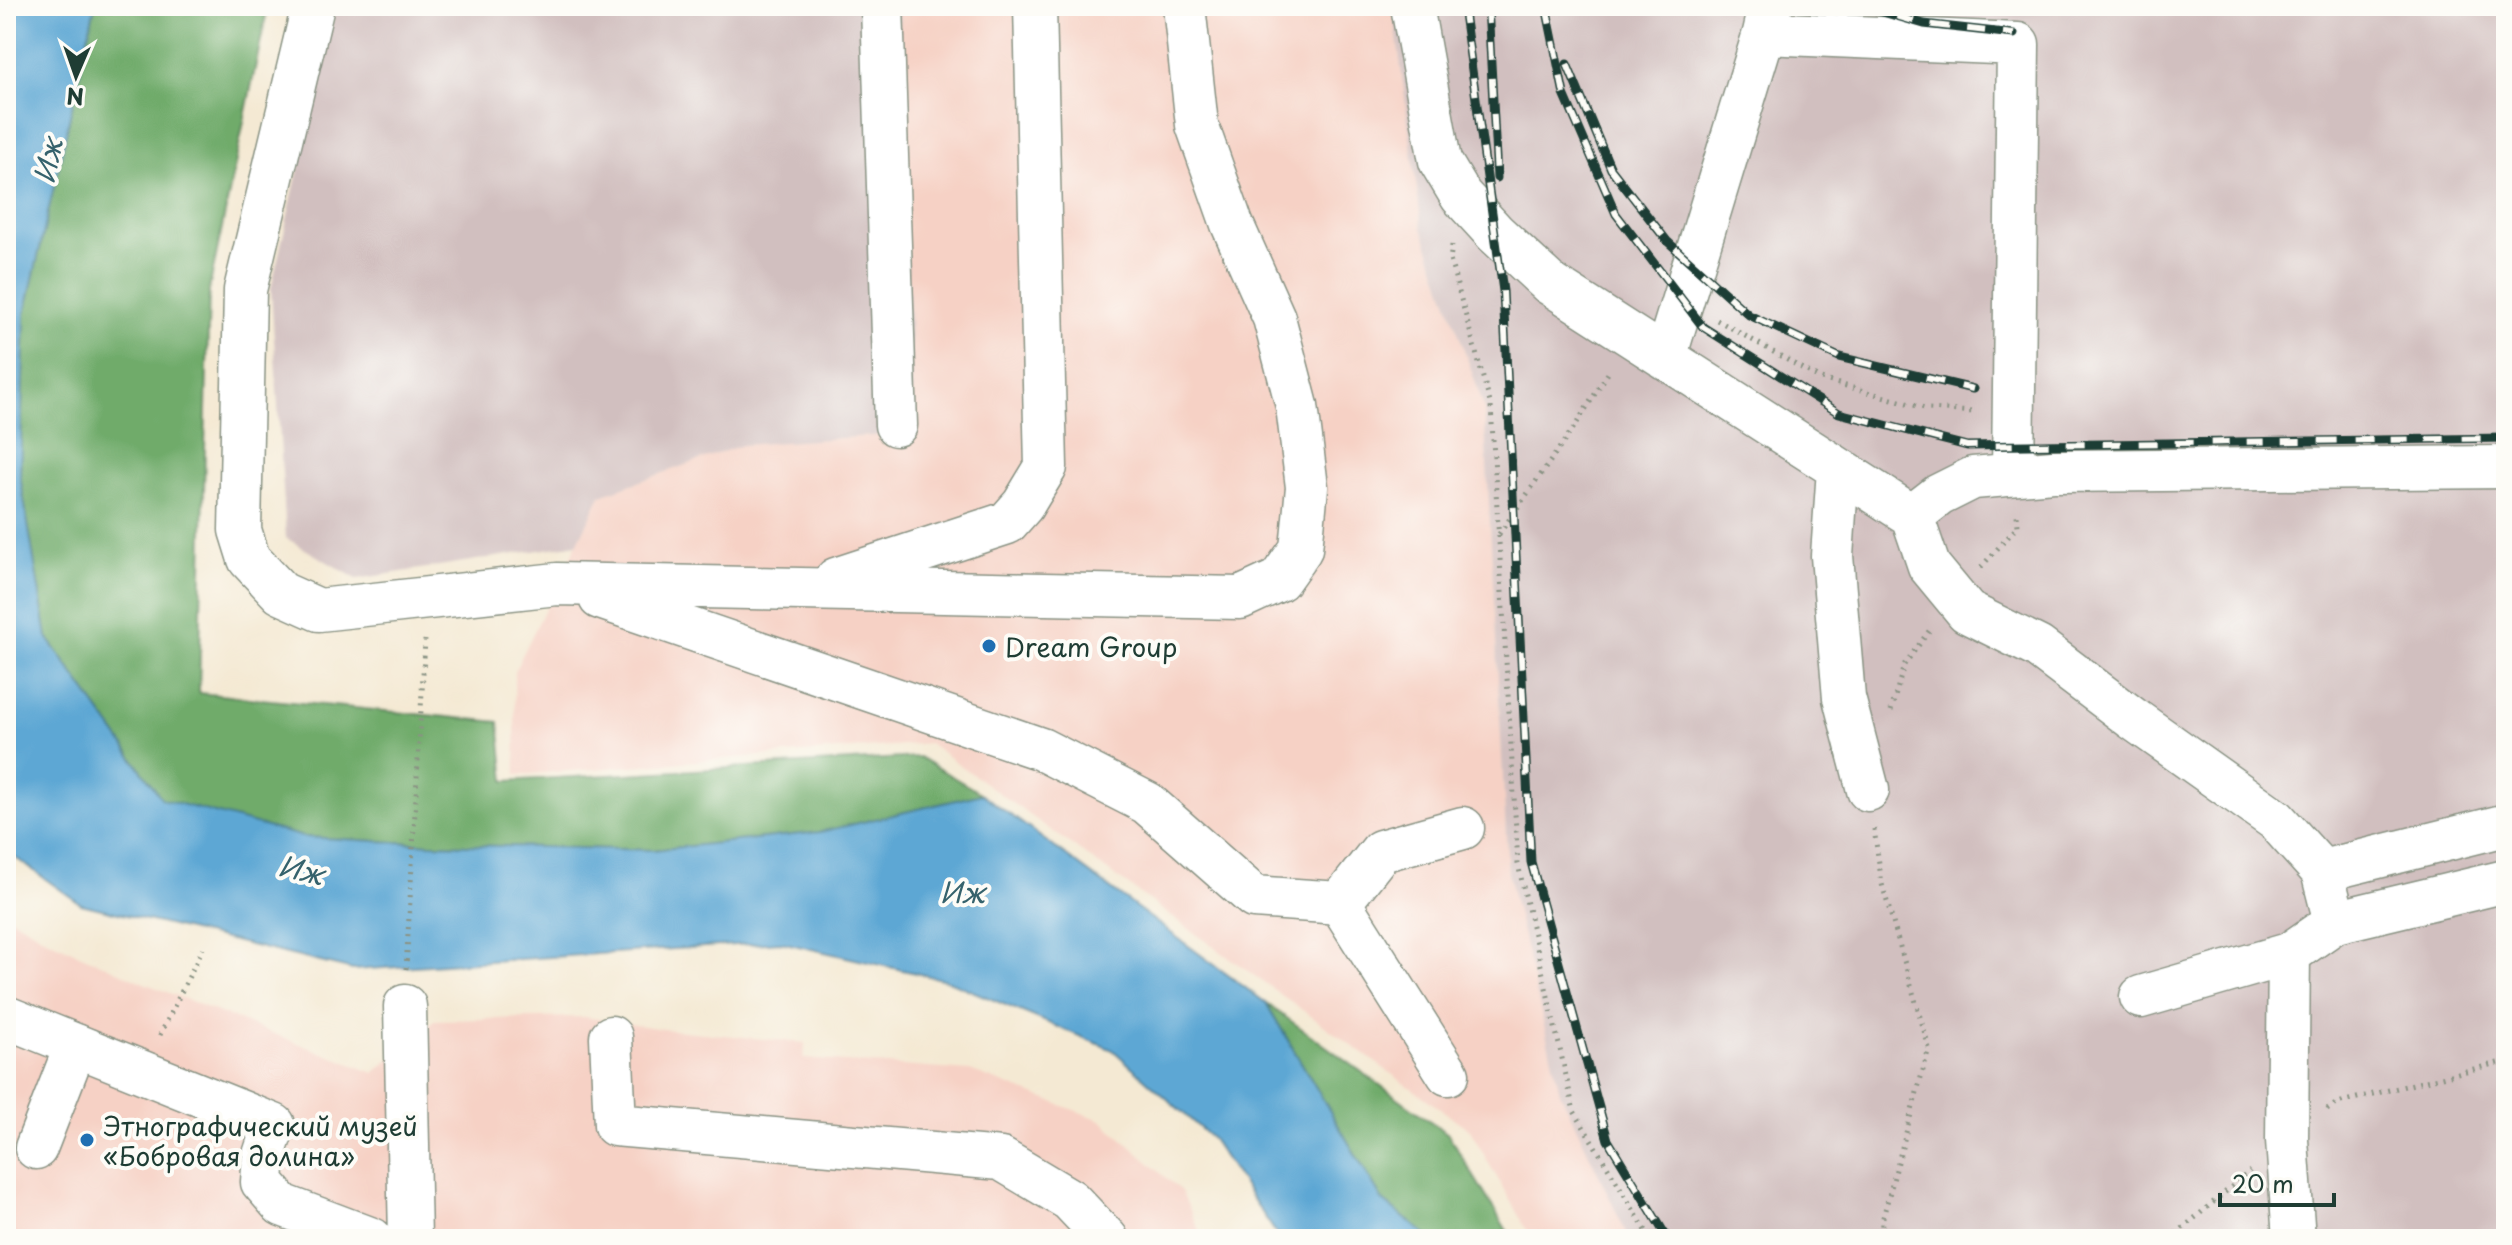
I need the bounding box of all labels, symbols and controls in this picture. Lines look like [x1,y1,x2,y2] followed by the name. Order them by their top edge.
[36,36,116,116] north arrow
[66,81,85,114] text: N
[21,131,73,187] water label: Иж
[1005,627,1177,666] place label: Dream Group
[980,637,998,655] marker: Dream Group
[275,843,331,896] water label: Иж
[940,870,988,913] water label: Иж
[103,1106,418,1175] place label: Этнографический музей «Бобровая долина»
[78,1131,96,1149] marker: Этнографический музей «Бобровая долина»
[2220,1157,2334,1207] scale bar
[2232,1165,2294,1201] text: 20 m

